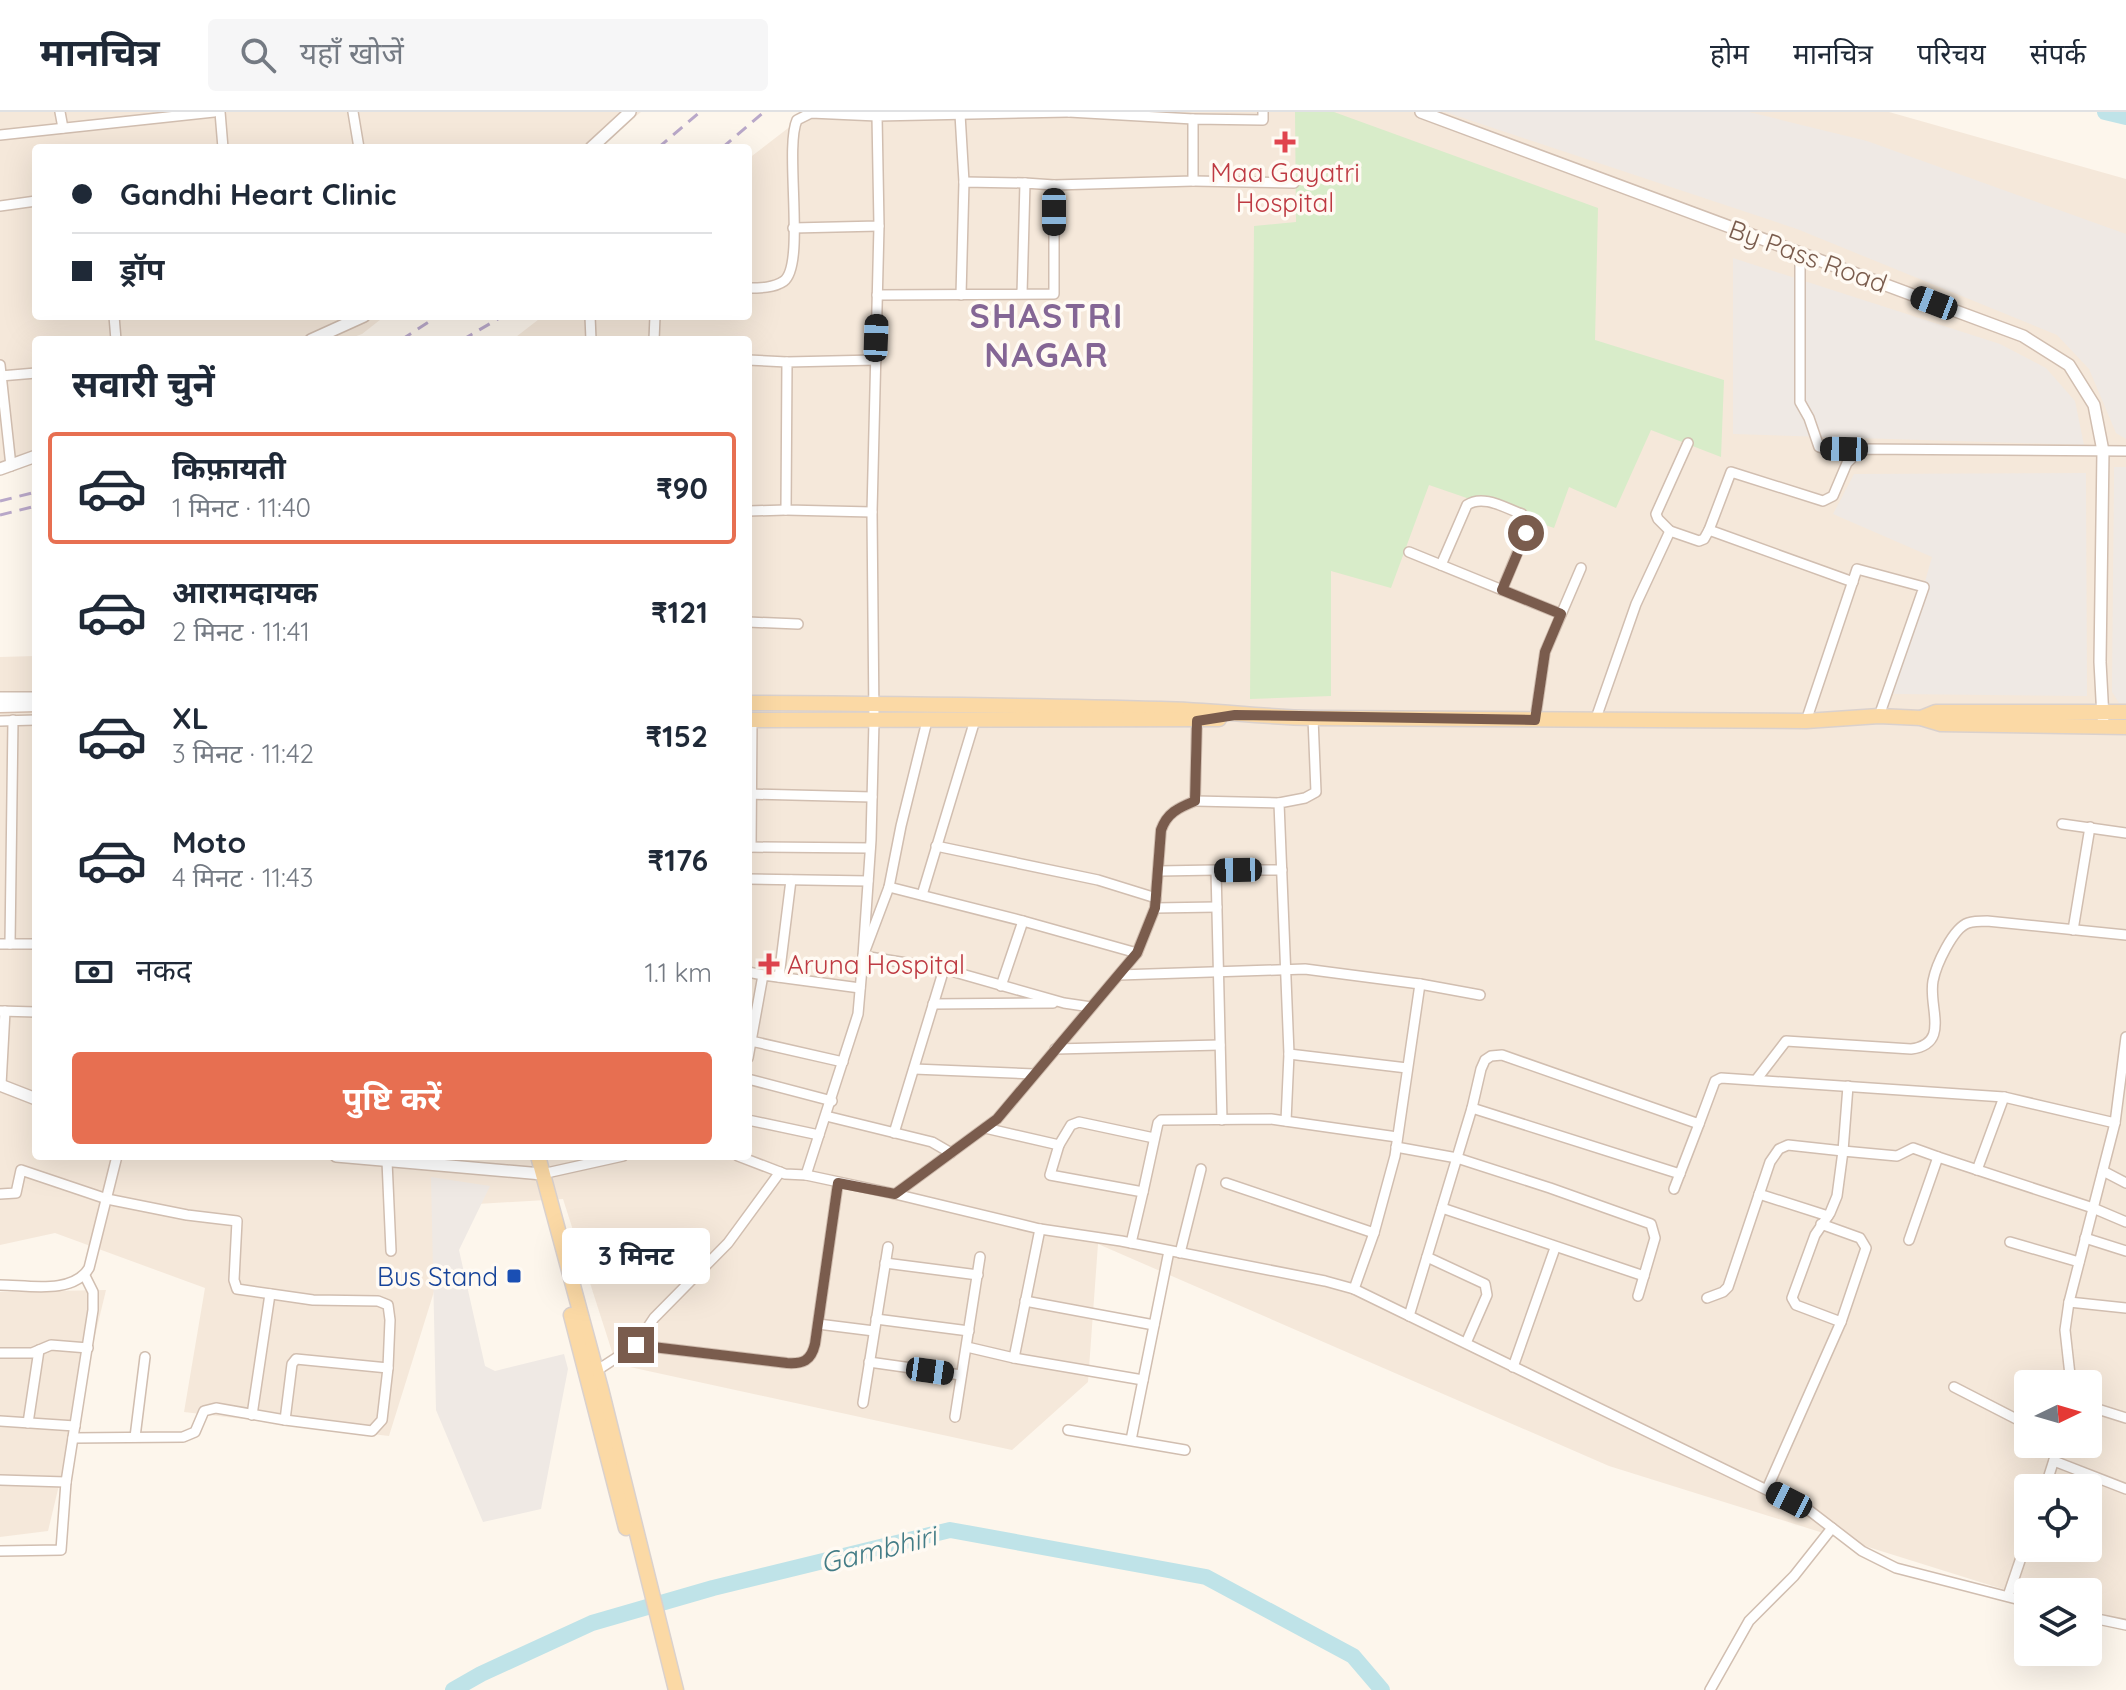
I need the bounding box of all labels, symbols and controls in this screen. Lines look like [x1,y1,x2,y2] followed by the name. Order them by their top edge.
[208,19,768,91] search box
[40,28,160,76] text: मानचित्र
[236,33,280,77] icon: search
[300,34,404,72] text: यहाँ खोजें
[1710,36,1749,71] text: होम
[1793,36,1873,71] text: मानचित्र
[1917,36,1986,71] text: परिचय
[2030,36,2086,71] text: संपर्क
[1274,131,1296,153] marker: Maa Gayatri Hospital
[1210,156,1360,219] place label: Maa Gayatri Hospital
[120,175,396,213] text: Gandhi Heart Clinic
[1042,188,1066,236] car
[1724,212,1892,300] street label: By Pass Road
[120,250,164,288] text: ड्रॉप
[1907,283,1961,323] car
[970,294,1124,376] district label: SHASTRI NAGAR
[863,314,889,362] car
[72,361,215,406] text: सवारी चुनें
[1820,437,1868,461] car
[172,449,286,487] text: किफ़ायती
[76,452,148,524] icon: car
[656,469,708,507] text: ₹90
[172,491,311,524] text: 1 मिनट · 11:40
[1508,515,1544,551] route start
[172,573,318,611] text: आरामदायक
[76,576,148,648] icon: car
[651,593,708,631] text: ₹121
[172,615,310,648] text: 2 मिनट · 11:41
[172,699,209,737] text: XL
[76,700,148,772] icon: car
[645,717,708,755] text: ₹152
[172,737,314,770] text: 3 मिनट · 11:42
[172,823,246,861] text: Moto
[76,824,148,896] icon: car
[648,841,708,879] text: ₹176
[1214,858,1262,882] car
[172,861,313,894] text: 4 मिनट · 11:43
[787,948,965,981] place label: Aruna Hospital
[72,950,116,994] icon: cash
[136,951,192,989] text: नकद
[758,953,780,975] marker: Aruna Hospital
[644,956,712,989] text: 1.1 km
[72,1052,712,1144] button: पुष्टि करें
[562,1229,710,1285] callout: 3 मिनट
[598,1239,674,1272] text: 3 मिनट
[377,1260,498,1293] place label: Bus Stand
[505,1267,523,1285] marker: Bus Stand
[618,1327,654,1363] route end
[905,1356,955,1386] car
[2014,1370,2102,1458] north arrow
[2014,1370,2102,1666] map controls
[2014,1474,2102,1562] button: locate
[1762,1478,1816,1522] car
[817,1517,942,1580] water label: Gambhiri
[2014,1578,2102,1666] button: layers

